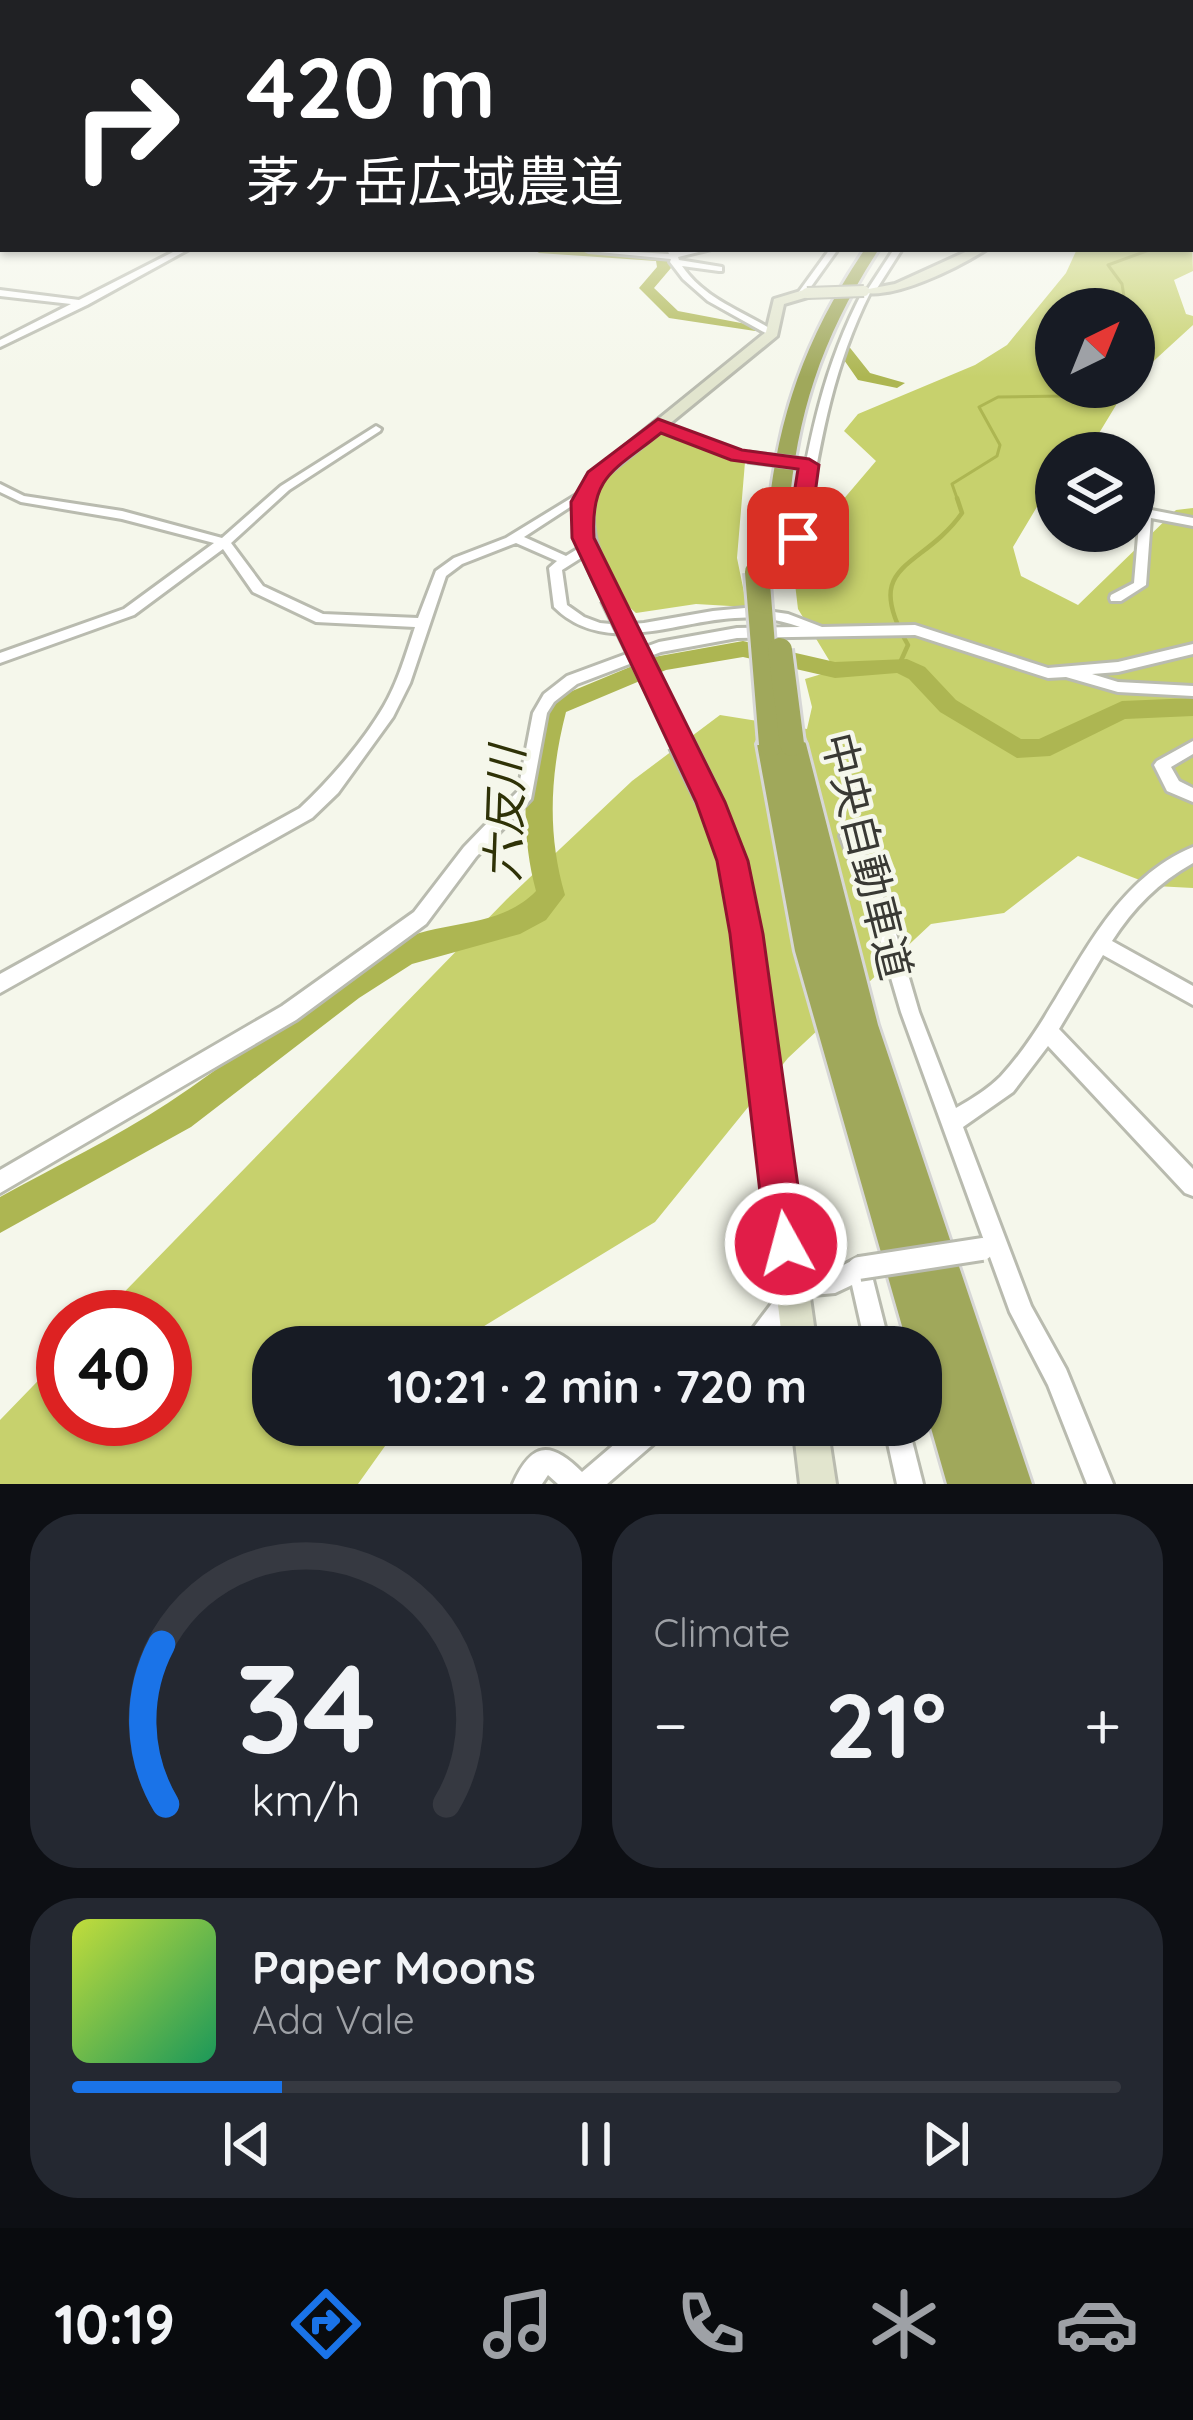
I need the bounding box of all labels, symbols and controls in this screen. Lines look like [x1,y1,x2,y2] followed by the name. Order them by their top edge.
[246,34,496,139] text: 420 m
[48,48,204,204] icon: right
[246,147,624,215] text: 茅ヶ岳広域農道
[1035,288,1155,408] north arrow
[1035,288,1155,552] map controls
[1035,432,1155,552] button: layers
[747,487,849,589] pin
[765,505,831,571] icon: arrive
[811,727,924,985] street label: 中央自動車道
[474,742,534,882] water label: 六反川
[723,1181,849,1307] position arrow
[36,1290,192,1446] speed limit sign: 40
[387,1358,807,1414] text: 10:21 · 2 min · 720 m
[654,1608,791,1657] text: Climate
[236,1628,376,1784] text: 34
[825,1668,947,1781] text: 21°
[654,1683,688,1766] text: −
[1084,1683,1121,1766] text: +
[251,1773,360,1827] text: km/h
[252,1939,536,1995] text: Paper Moons
[252,1995,415,2044] text: Ada Vale
[214,2111,280,2177] icon: previous
[563,2111,629,2177] icon: pause
[913,2111,979,2177] icon: next
[284,2282,368,2366] icon: directions
[476,2282,560,2366] icon: music
[669,2282,753,2366] icon: phone
[862,2282,946,2366] icon: climate
[1055,2282,1139,2366] icon: car
[54,2290,175,2358] text: 10:19

